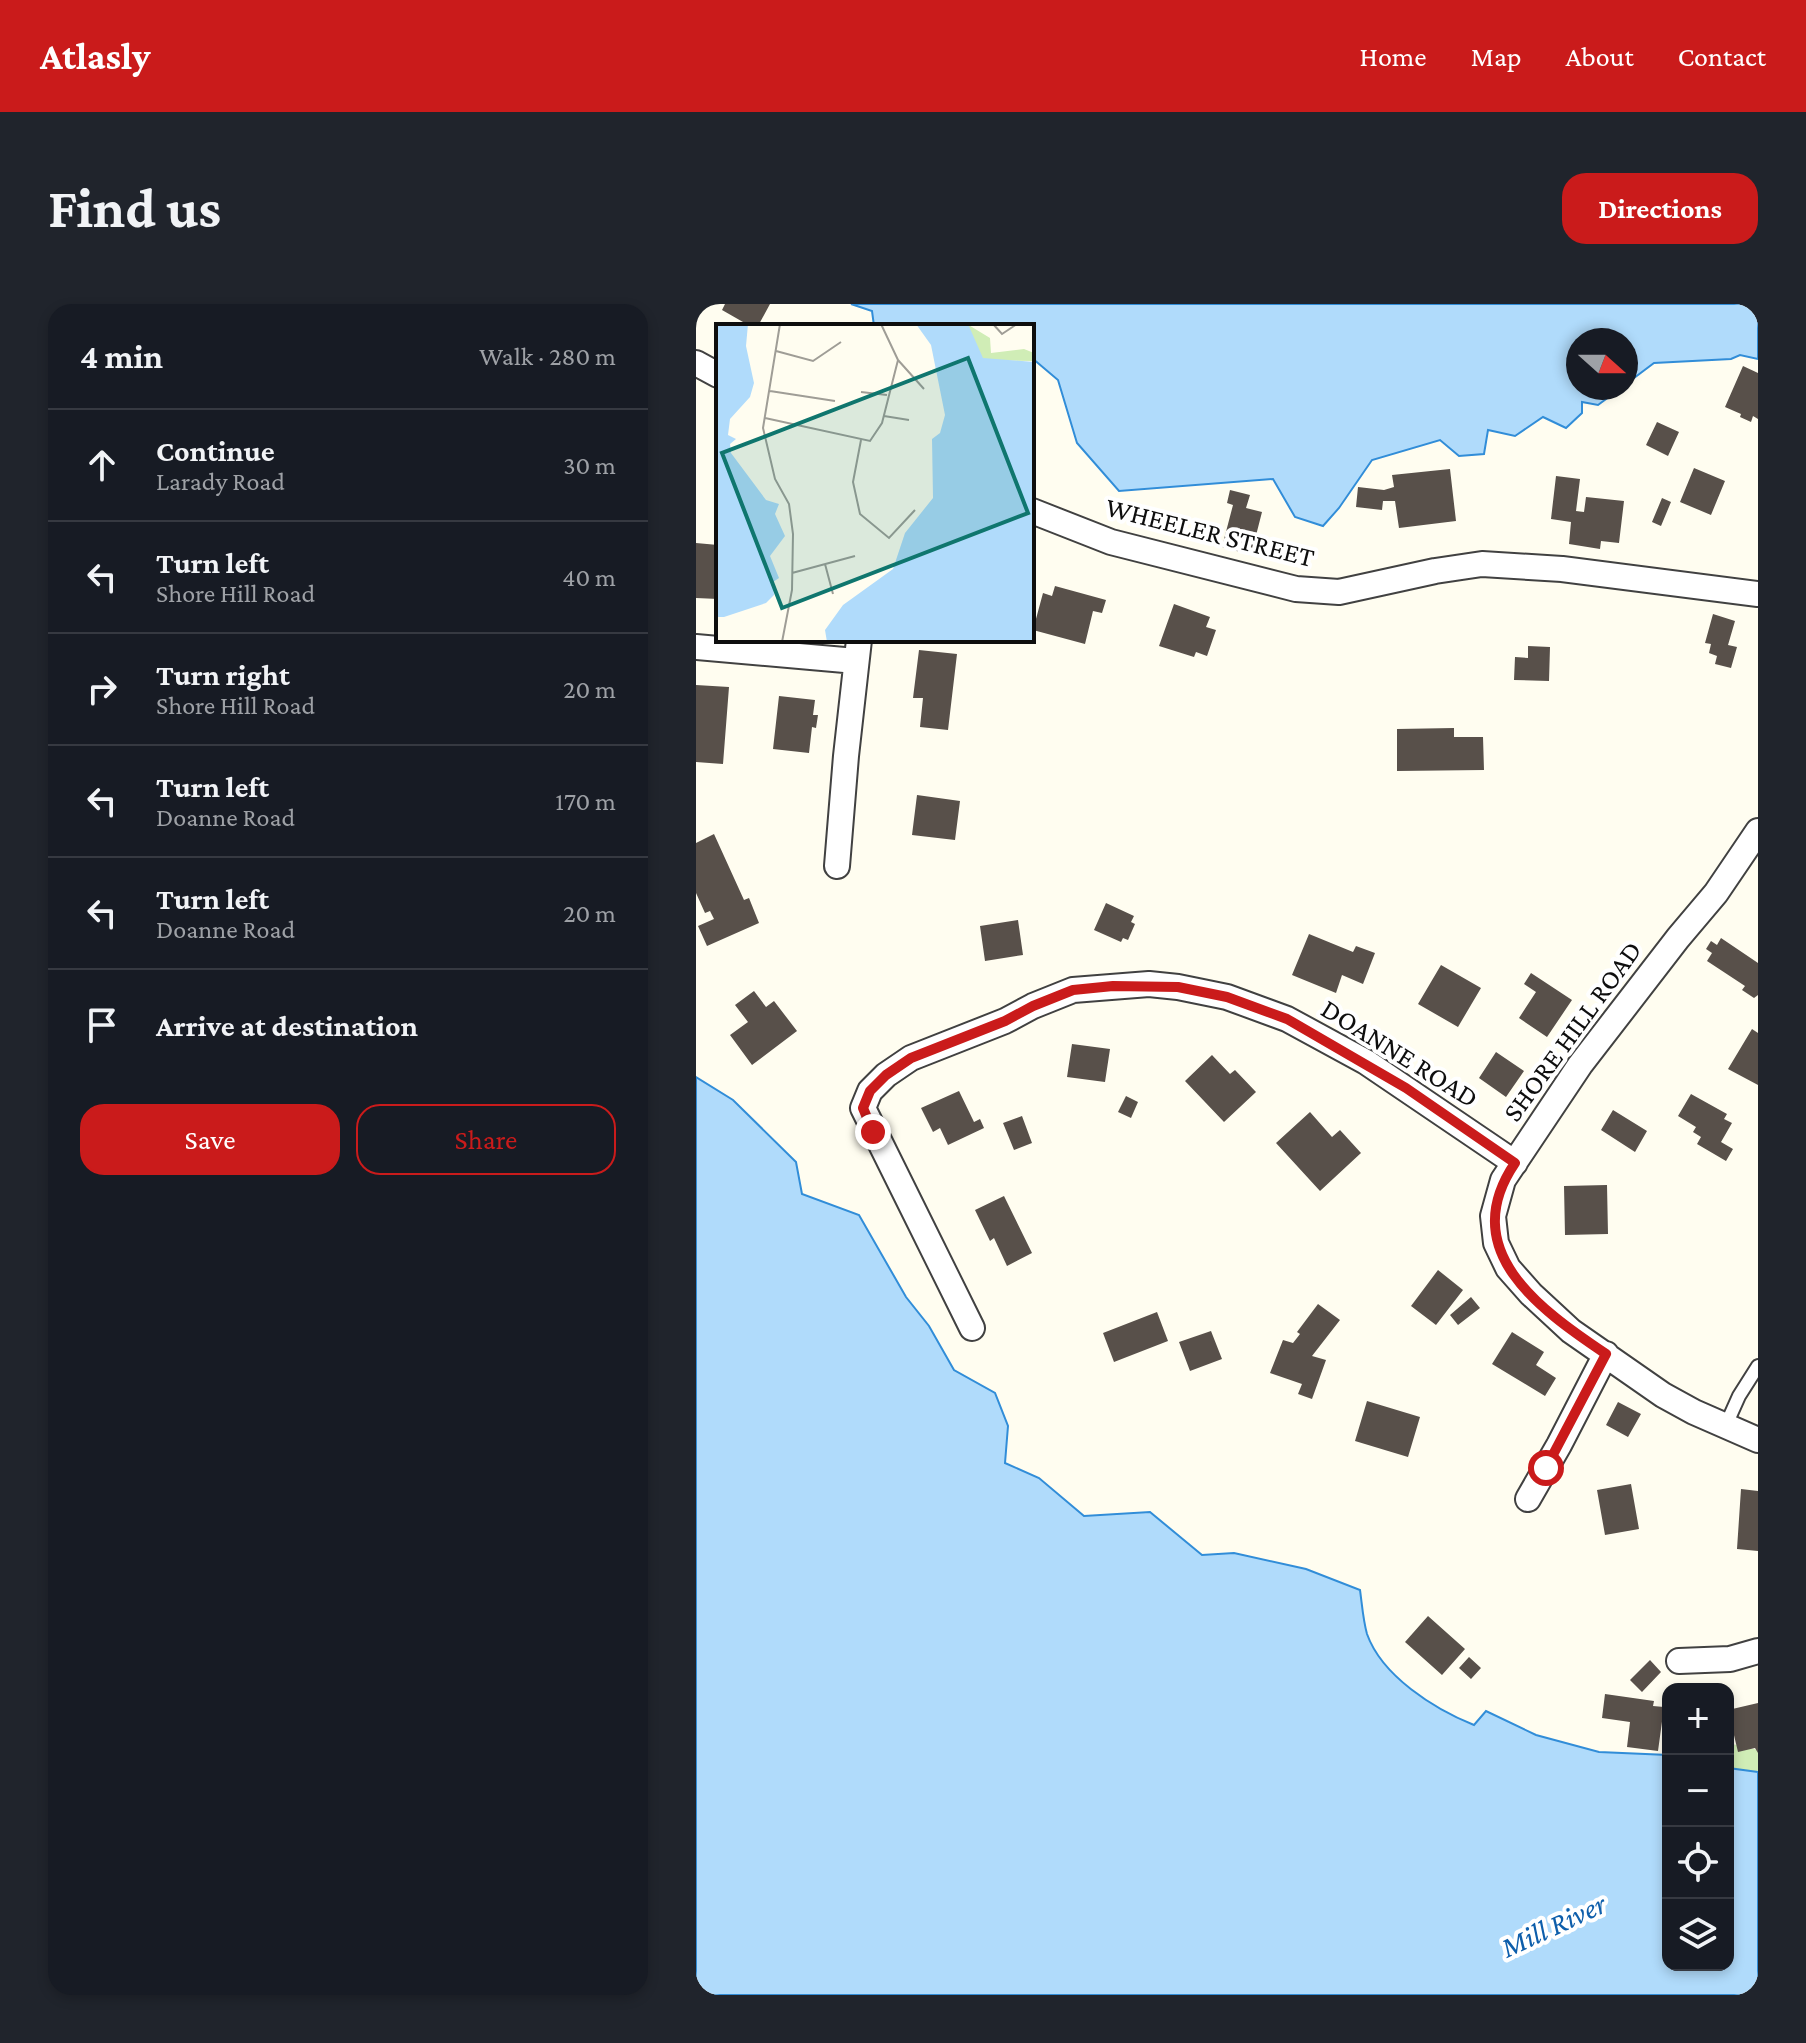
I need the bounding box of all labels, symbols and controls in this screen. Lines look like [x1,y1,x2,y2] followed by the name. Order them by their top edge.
[40,35,151,77] text: Atlasly
[1360,41,1427,72] text: Home
[1471,41,1522,72] text: Map
[1566,41,1634,72] text: About
[1678,41,1766,72] text: Contact
[1562,173,1758,244] button: Directions
[48,177,221,239] text: Find us
[716,324,1034,642] inset map
[1566,328,1638,400] north arrow
[80,338,163,375] text: 4 min
[479,342,616,371] text: Walk · 280 m
[156,434,275,467] text: Continue
[80,443,124,487] icon: ahead
[563,451,616,480] text: 30 m
[156,467,285,496] text: Larady Road
[1103,491,1317,573] street label: WHEELER STREET
[156,546,269,579] text: Turn left
[80,555,124,599] icon: left
[562,563,616,592] text: 40 m
[156,579,315,608] text: Shore Hill Road
[156,658,290,691] text: Turn right
[80,667,124,711] icon: right
[563,675,616,704] text: 20 m
[156,691,315,720] text: Shore Hill Road
[156,770,269,803] text: Turn left
[80,779,124,823] icon: left
[555,787,616,816] text: 170 m
[156,803,295,832] text: Doanne Road
[156,882,269,915] text: Turn left
[80,891,124,935] icon: left
[563,899,616,928] text: 20 m
[156,915,295,944] text: Doanne Road
[1496,935,1648,1127] street label: SHORE HILL ROAD
[1316,992,1484,1114] street label: DOANNE ROAD
[80,1003,124,1047] icon: arrive
[156,1009,418,1042] text: Arrive at destination
[80,1104,340,1175] button: Save
[356,1104,616,1175] button: Share
[855,1114,891,1150] route end
[1528,1450,1564,1486] route start
[1662,1683,1734,1971] map controls
[1662,1683,1734,1755] button: +
[1662,1755,1734,1827] button: −
[1662,1827,1734,1899] button: locate
[1494,1886,1612,1964] water label: Mill River
[1662,1899,1734,1971] button: layers

